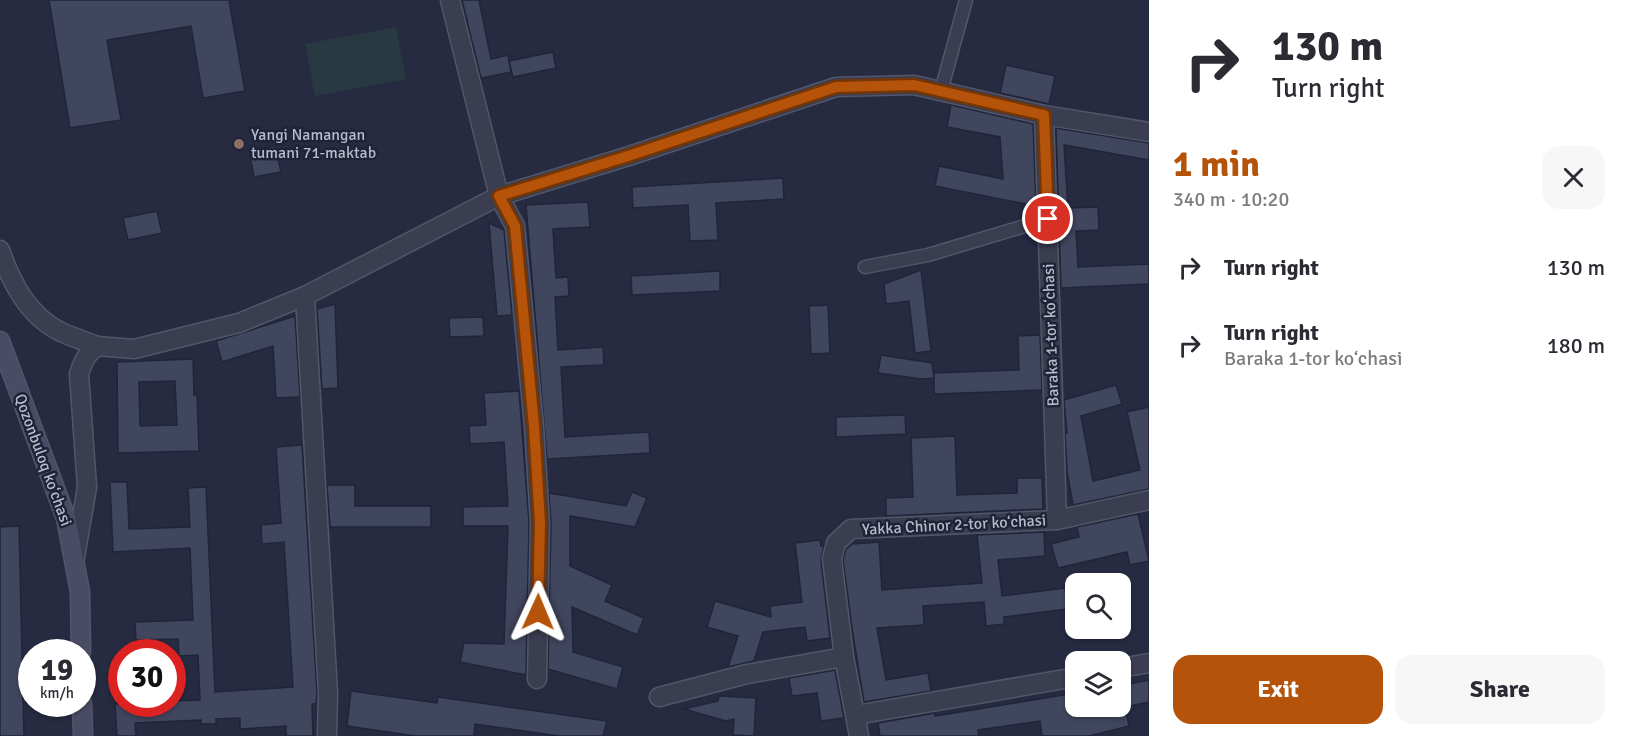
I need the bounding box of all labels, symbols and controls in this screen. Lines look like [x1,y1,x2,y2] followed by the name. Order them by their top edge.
[1272,21,1383,72] text: 130 m
[1173,24,1251,102] icon: right
[1272,72,1385,105] text: Turn right
[251,125,376,163] place label: Yangi Namangan tumani 71-maktab
[232,137,246,151] marker: Yangi Namangan tumani 71-maktab
[1173,142,1260,187] text: 1 min
[1542,146,1605,209] button: close
[1173,187,1289,212] text: 340 m · 10:20
[1022,193,1073,244] pin
[1031,202,1064,235] icon: arrive
[1173,251,1206,284] icon: right
[1224,254,1319,281] text: Turn right
[1547,254,1605,281] text: 130 m
[1039,263,1063,407] street label: Baraka 1-tor koʻchasi
[1224,319,1319,346] text: Turn right
[1173,329,1206,362] icon: right
[1547,332,1605,359] text: 180 m
[1224,346,1403,371] text: Baraka 1-tor koʻchasi
[10,391,76,529] street label: Qozonbuloq koʻchasi
[861,510,1047,540] street label: Yakka Chinor 2-tor koʻchasi
[1065,573,1131,717] map controls
[1065,573,1131,639] button: search
[506,580,570,644] position arrow
[108,639,186,717] speed limit sign: 30
[1065,651,1131,717] button: layers
[41,652,73,689] text: 19
[1173,655,1383,724] button: Exit
[1395,655,1605,724] button: Share
[40,684,74,702] text: km/h

